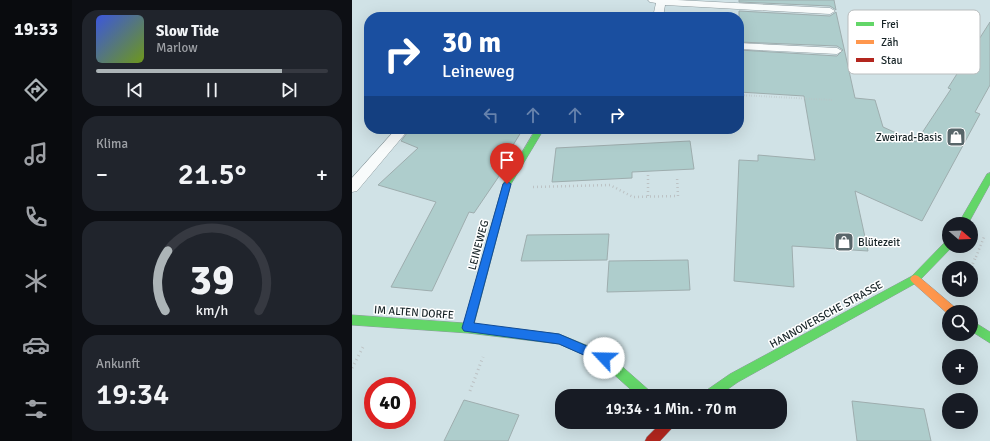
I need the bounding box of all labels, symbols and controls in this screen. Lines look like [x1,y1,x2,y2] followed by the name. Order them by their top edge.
[848,10,980,74] legend
[14,18,58,40] text: 19:33
[881,18,899,31] text: Frei
[156,22,219,40] text: Slow Tide
[442,26,501,60] text: 30 m
[376,28,428,80] icon: right
[881,36,899,49] text: Zäh
[156,40,198,56] text: Marlow
[881,54,903,67] text: Stau
[442,60,515,82] text: Leineweg
[22,76,50,104] icon: directions
[124,79,146,101] icon: previous
[201,79,223,101] icon: pause
[278,79,300,101] icon: next
[480,104,502,126] icon: left
[522,104,544,126] icon: ahead
[564,104,586,126] icon: ahead
[606,104,628,126] icon: right
[945,126,967,148] shop icon: Zweirad-Basis
[876,131,942,144] place label: Zweirad-Basis
[96,136,128,152] text: Klima
[22,140,50,168] icon: music
[490,143,524,184] pin
[496,149,518,171] icon: arrive
[178,156,246,193] text: 21.5°
[96,161,108,188] text: −
[316,161,328,188] text: +
[22,203,50,231] icon: phone
[942,217,978,253] north arrow
[942,217,978,429] map controls
[466,219,491,272] street label: LEINEWEG
[833,231,855,253] shop icon: Blütezeit
[858,236,900,249] place label: Blütezeit
[190,255,234,306] text: 39
[942,261,978,297] button: sound
[22,267,50,295] icon: climate
[767,278,885,351] street label: HANNOVERSCHE STRASSE
[196,302,228,319] text: km/h
[373,303,454,322] street label: IM ALTEN DORFE
[942,305,978,341] button: search
[22,331,50,359] icon: car
[583,337,625,379] position arrow
[942,349,978,385] button: +
[96,356,140,372] text: Ankunft
[96,376,169,413] text: 19:34
[364,377,416,429] speed limit sign: 40
[942,393,978,429] button: −
[22,395,50,423] icon: filters
[605,400,737,418] text: 19:34 · 1 Min. · 70 m

